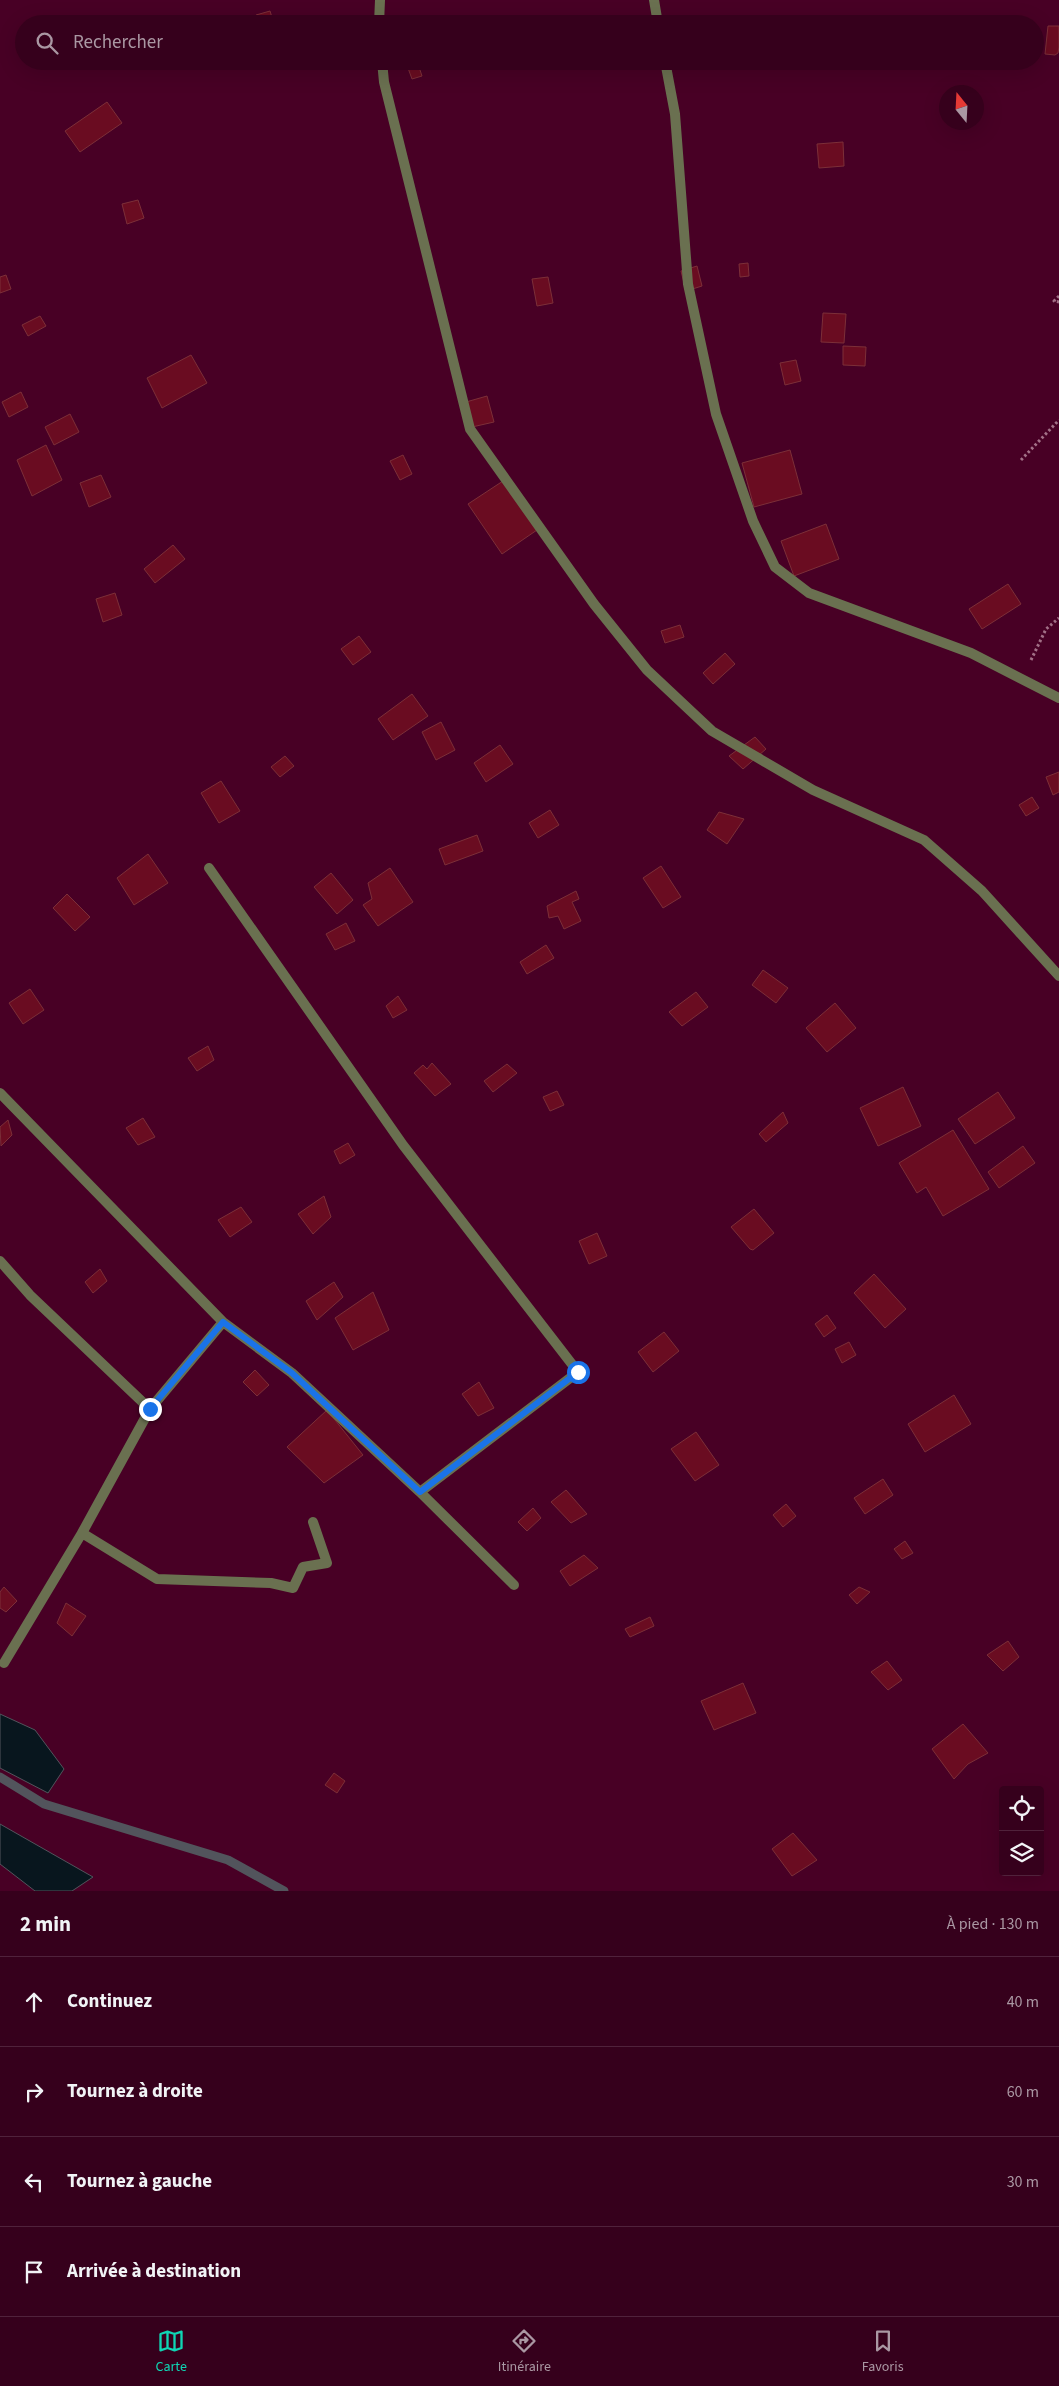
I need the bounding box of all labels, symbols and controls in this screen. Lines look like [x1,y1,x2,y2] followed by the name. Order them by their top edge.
[15,15,1044,70] search box
[33,29,61,57] icon: search
[73,29,163,56] text: Rechercher
[939,85,984,130] north arrow
[567,1361,590,1384] route start
[139,1398,162,1421] route end
[999,1786,1044,1876] map controls
[999,1786,1044,1831] button: locate
[999,1831,1044,1876] button: layers
[20,1909,71,1939] text: 2 min
[947,1913,1039,1935] text: À pied · 130 m
[20,1988,48,2016] icon: ahead
[67,1988,152,2015] text: Continuez
[1007,1991,1039,2013] text: 40 m
[20,2078,48,2106] icon: right
[67,2078,203,2105] text: Tournez à droite
[1007,2081,1039,2103] text: 60 m
[20,2168,48,2196] icon: left
[67,2168,212,2195] text: Tournez à gauche
[1007,2171,1039,2193] text: 30 m
[20,2258,48,2286] icon: arrive
[67,2258,241,2285] text: Arrivée à destination
[155,2327,187,2377] tab: Carte
[498,2327,551,2377] tab: Itinéraire
[862,2327,904,2377] tab: Favoris

